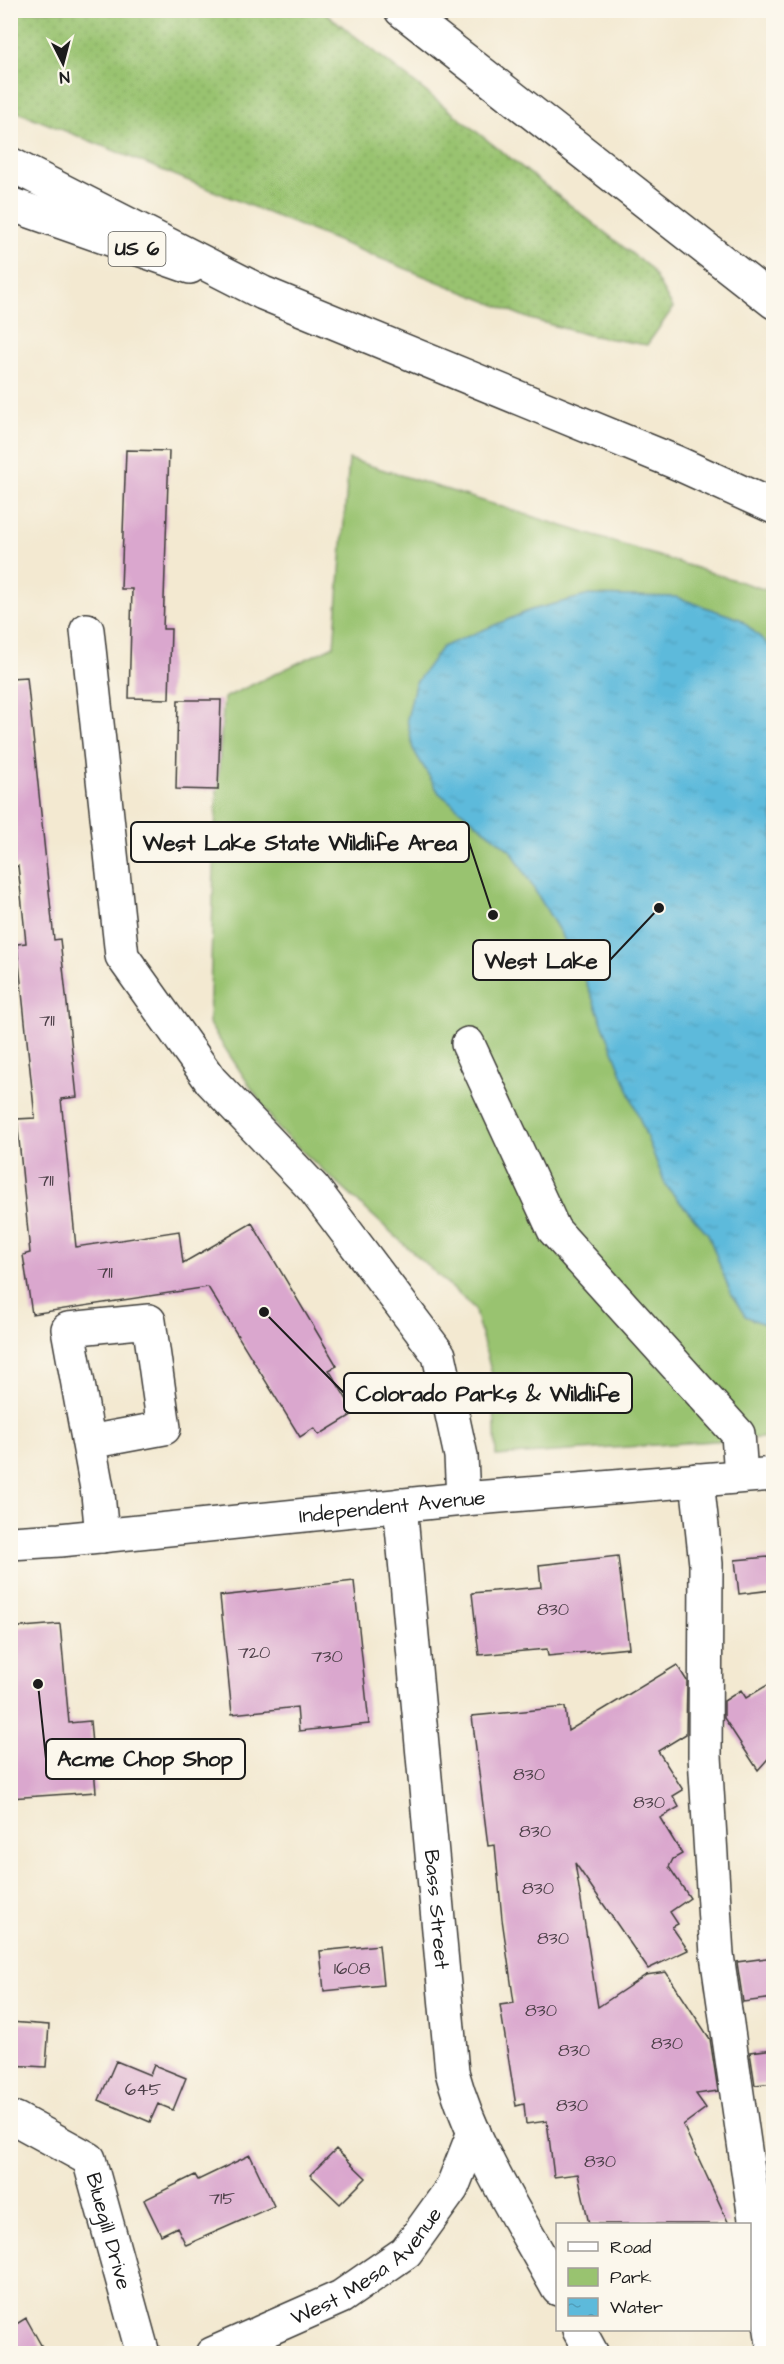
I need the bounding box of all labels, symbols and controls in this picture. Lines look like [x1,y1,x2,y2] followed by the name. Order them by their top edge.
[33,33,93,93] north arrow
[58,65,71,88] text: N
[108,232,166,266] road number: US 6
[131,822,469,862] callout: West Lake State Wildlife Area
[142,828,458,859] text: West Lake State Wildlife Area
[473,940,610,980] callout: West Lake
[483,946,598,977] text: West Lake
[39,1008,55,1033] house number: 711
[38,1168,54,1193] house number: 711
[97,1260,113,1285] house number: 711
[344,1373,632,1413] callout: Colorado Parks & Wildlife
[356,1379,620,1410] text: Colorado Parks & Wildlife
[298,1483,487,1530] street label: Independent Avenue
[537,1597,569,1622] house number: 830
[238,1640,270,1665] house number: 720
[311,1644,343,1669] house number: 730
[46,1739,245,1779] callout: Acme Chop Shop
[57,1744,233,1775] text: Acme Chop Shop
[513,1762,545,1787] house number: 830
[633,1790,665,1815] house number: 830
[519,1819,551,1844] house number: 830
[417,1848,457,1971] street label: Bass Street
[522,1876,554,1901] house number: 830
[537,1926,569,1951] house number: 830
[334,1956,371,1981] house number: 1608
[525,1998,557,2023] house number: 830
[651,2031,683,2056] house number: 830
[558,2038,590,2063] house number: 830
[125,2077,161,2102] house number: 645
[556,2093,588,2118] house number: 830
[584,2149,616,2174] house number: 830
[79,2169,139,2293] street label: Bluegill Drive
[209,2186,235,2211] house number: 715
[286,2201,448,2332] street label: West Mesa Avenue
[556,2223,751,2331] legend
[610,2235,651,2260] text: Road
[610,2265,652,2290] text: Park
[610,2295,663,2320] text: Water

